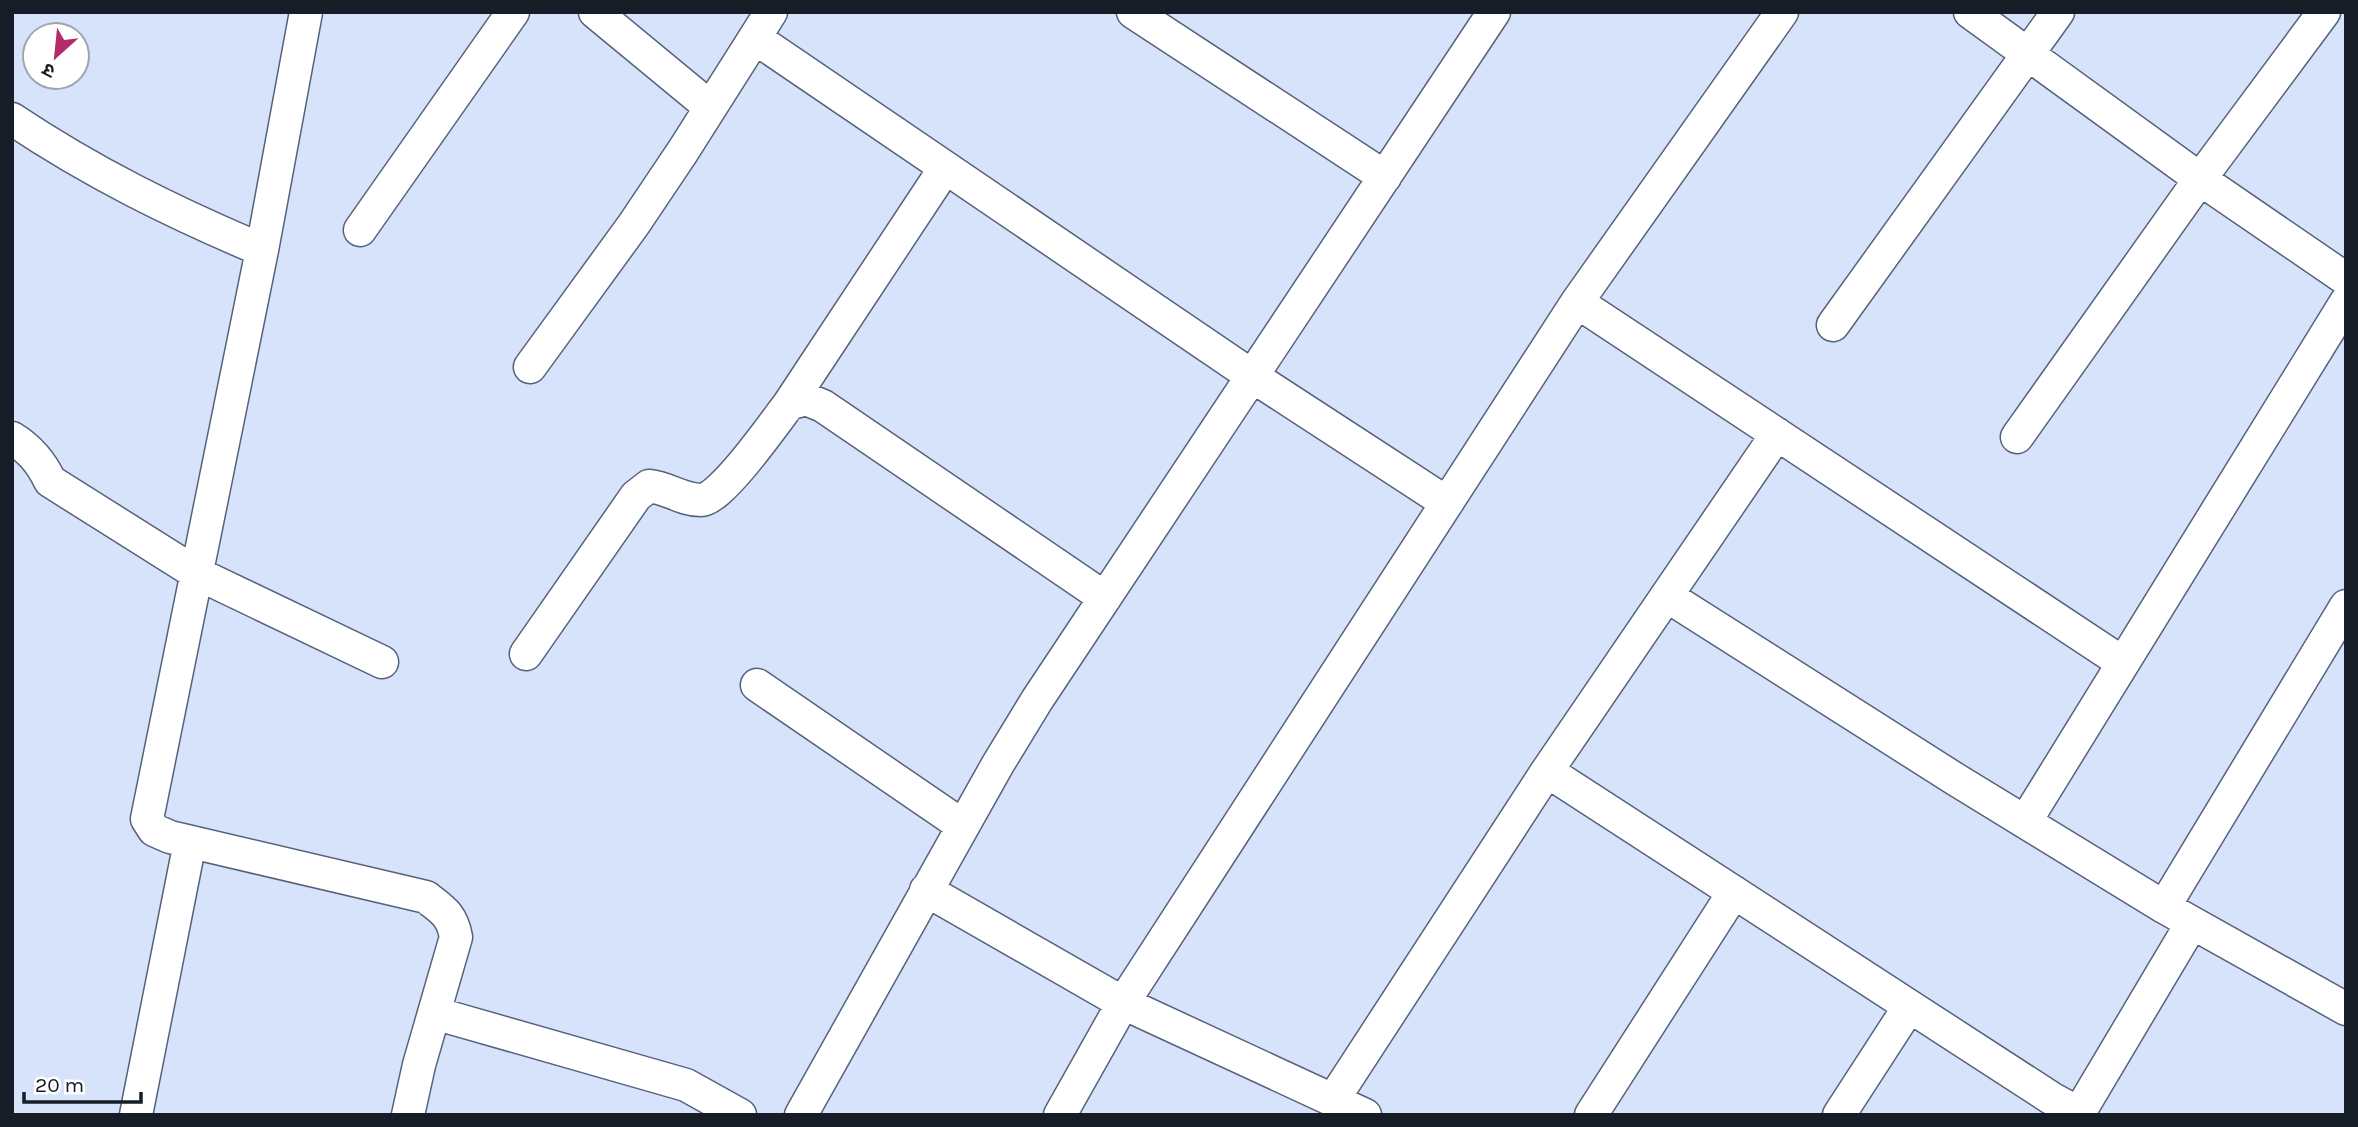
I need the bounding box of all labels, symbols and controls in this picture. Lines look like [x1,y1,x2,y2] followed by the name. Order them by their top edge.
[21,21,91,91] north arrow
[38,58,59,83] text: उ
[24,1060,142,1104] scale bar
[35,1073,84,1097] text: 20 m

